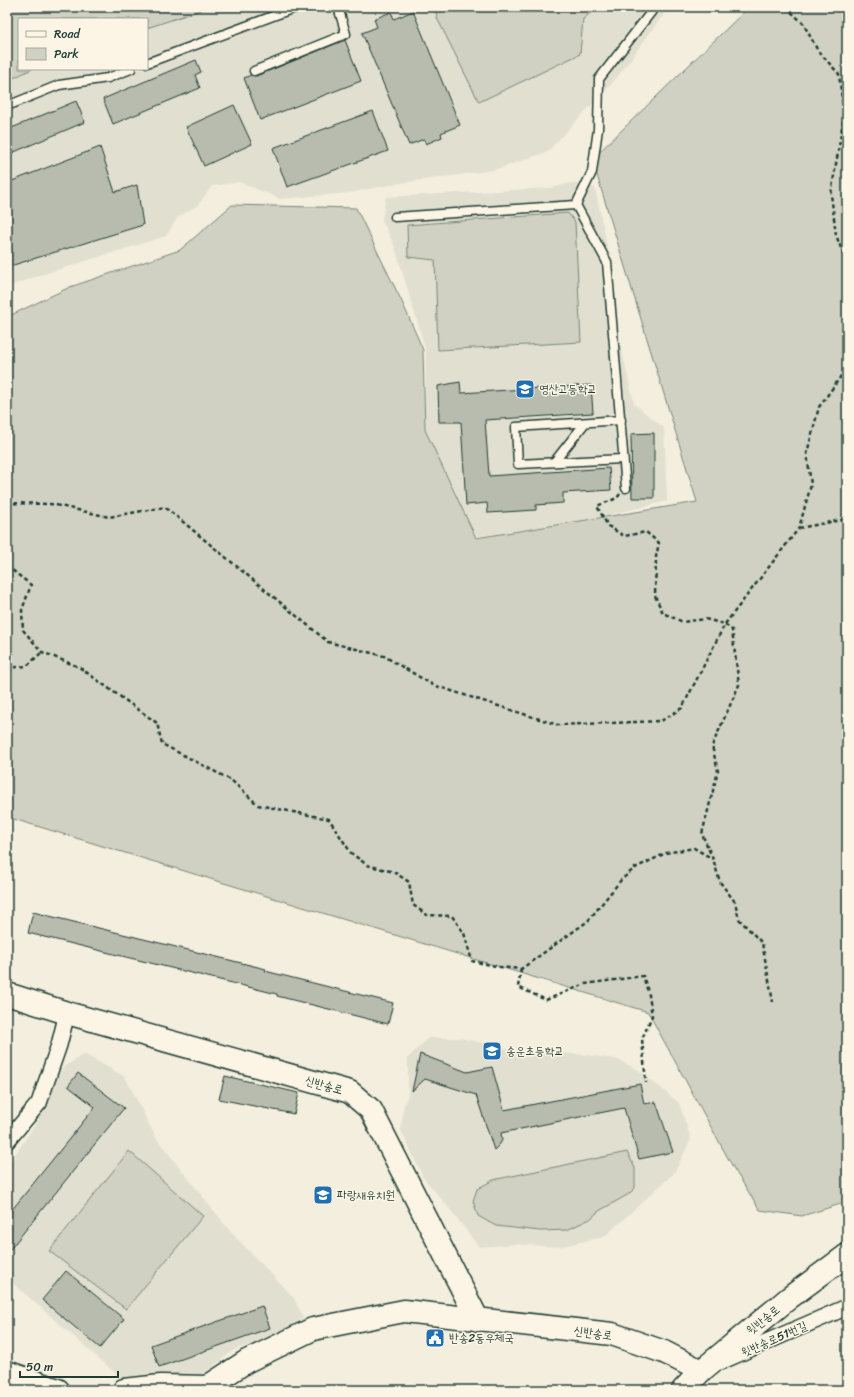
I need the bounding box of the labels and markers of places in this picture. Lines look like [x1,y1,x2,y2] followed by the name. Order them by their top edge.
[514,378,536,400] school or university icon: 영산고등학교
[539,378,597,400] place label: 영산고등학교
[481,1040,503,1062] school or university icon: 송운초등학교
[506,1040,564,1062] place label: 송운초등학교
[312,1184,334,1206] school or university icon: 파랑새유치원
[337,1184,395,1206] place label: 파랑새유치원
[424,1327,446,1349] public building icon: 반송2동우체국
[449,1327,514,1349] place label: 반송2동우체국

